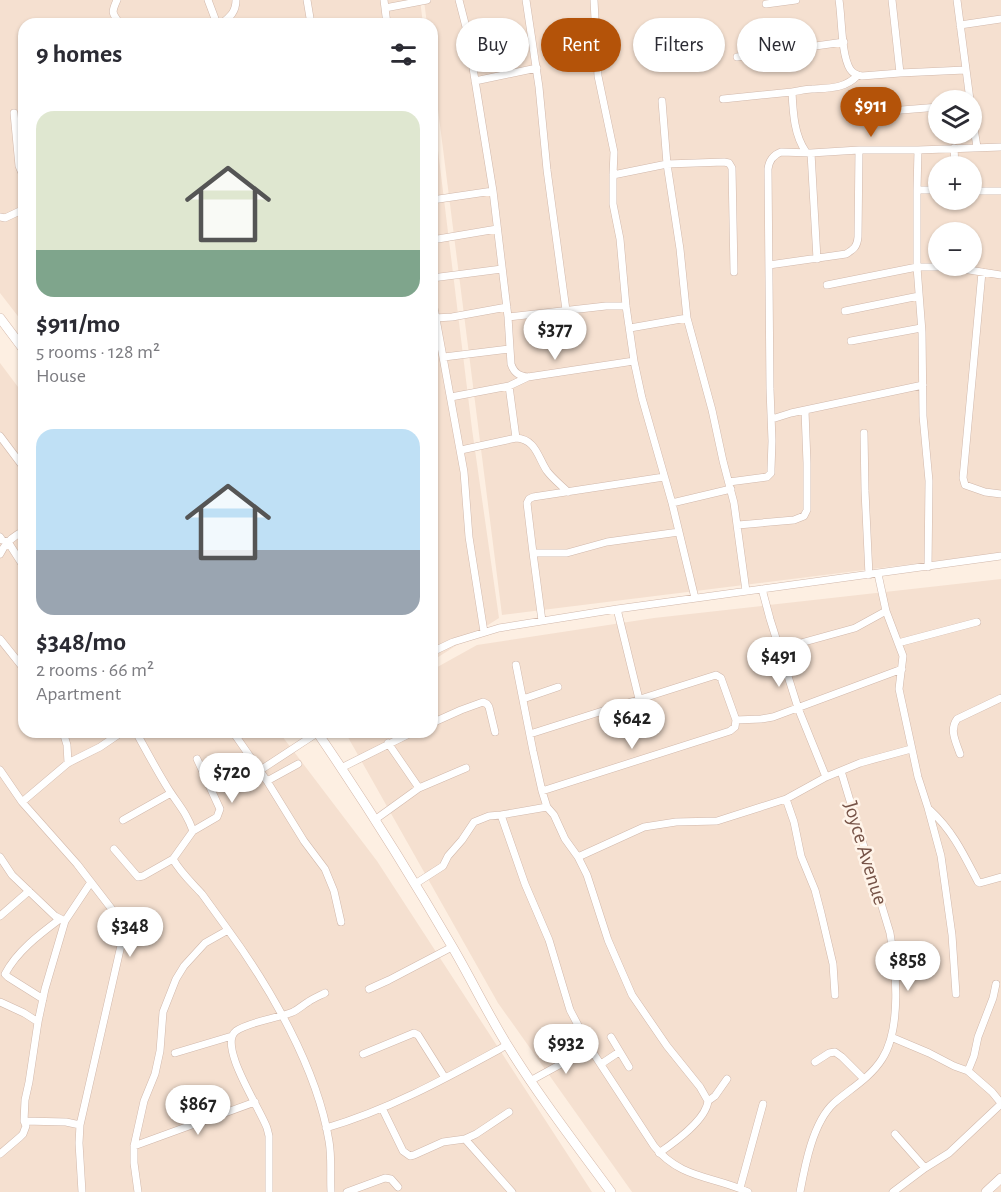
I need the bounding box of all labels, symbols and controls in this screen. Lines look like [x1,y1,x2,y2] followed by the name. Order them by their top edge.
[456,18,529,72] chip: Buy
[541,18,621,72] chip: Rent
[633,18,725,72] chip: Filters
[737,18,817,72] chip: New
[387,38,420,71] icon: filters
[36,41,122,67] text: 9 homes
[835,87,907,138] pin: $911
[928,90,982,276] map controls
[928,90,982,144] button: layers
[854,96,888,116] text: $911
[174,150,282,258] icon: home
[928,156,982,210] button: +
[928,222,982,276] button: −
[519,310,591,361] pin: $377
[36,311,120,337] text: $911/mo
[538,319,572,339] text: $377
[36,342,160,362] text: 5 rooms · 128 m²
[36,366,86,386] text: House
[174,468,282,576] icon: home
[36,629,126,655] text: $348/mo
[743,637,815,688] pin: $491
[761,646,797,666] text: $491
[36,660,154,680] text: 2 rooms · 66 m²
[36,684,121,704] text: Apartment
[596,699,668,750] pin: $642
[613,708,651,728] text: $642
[196,753,268,804] pin: $720
[213,762,251,782] text: $720
[840,799,891,907] street label: Joyce Avenue
[94,907,166,958] pin: $348
[111,916,149,936] text: $348
[872,941,944,992] pin: $858
[889,950,927,970] text: $858
[530,1024,602,1075] pin: $932
[548,1033,584,1053] text: $932
[162,1085,234,1136] pin: $867
[179,1094,217,1114] text: $867

